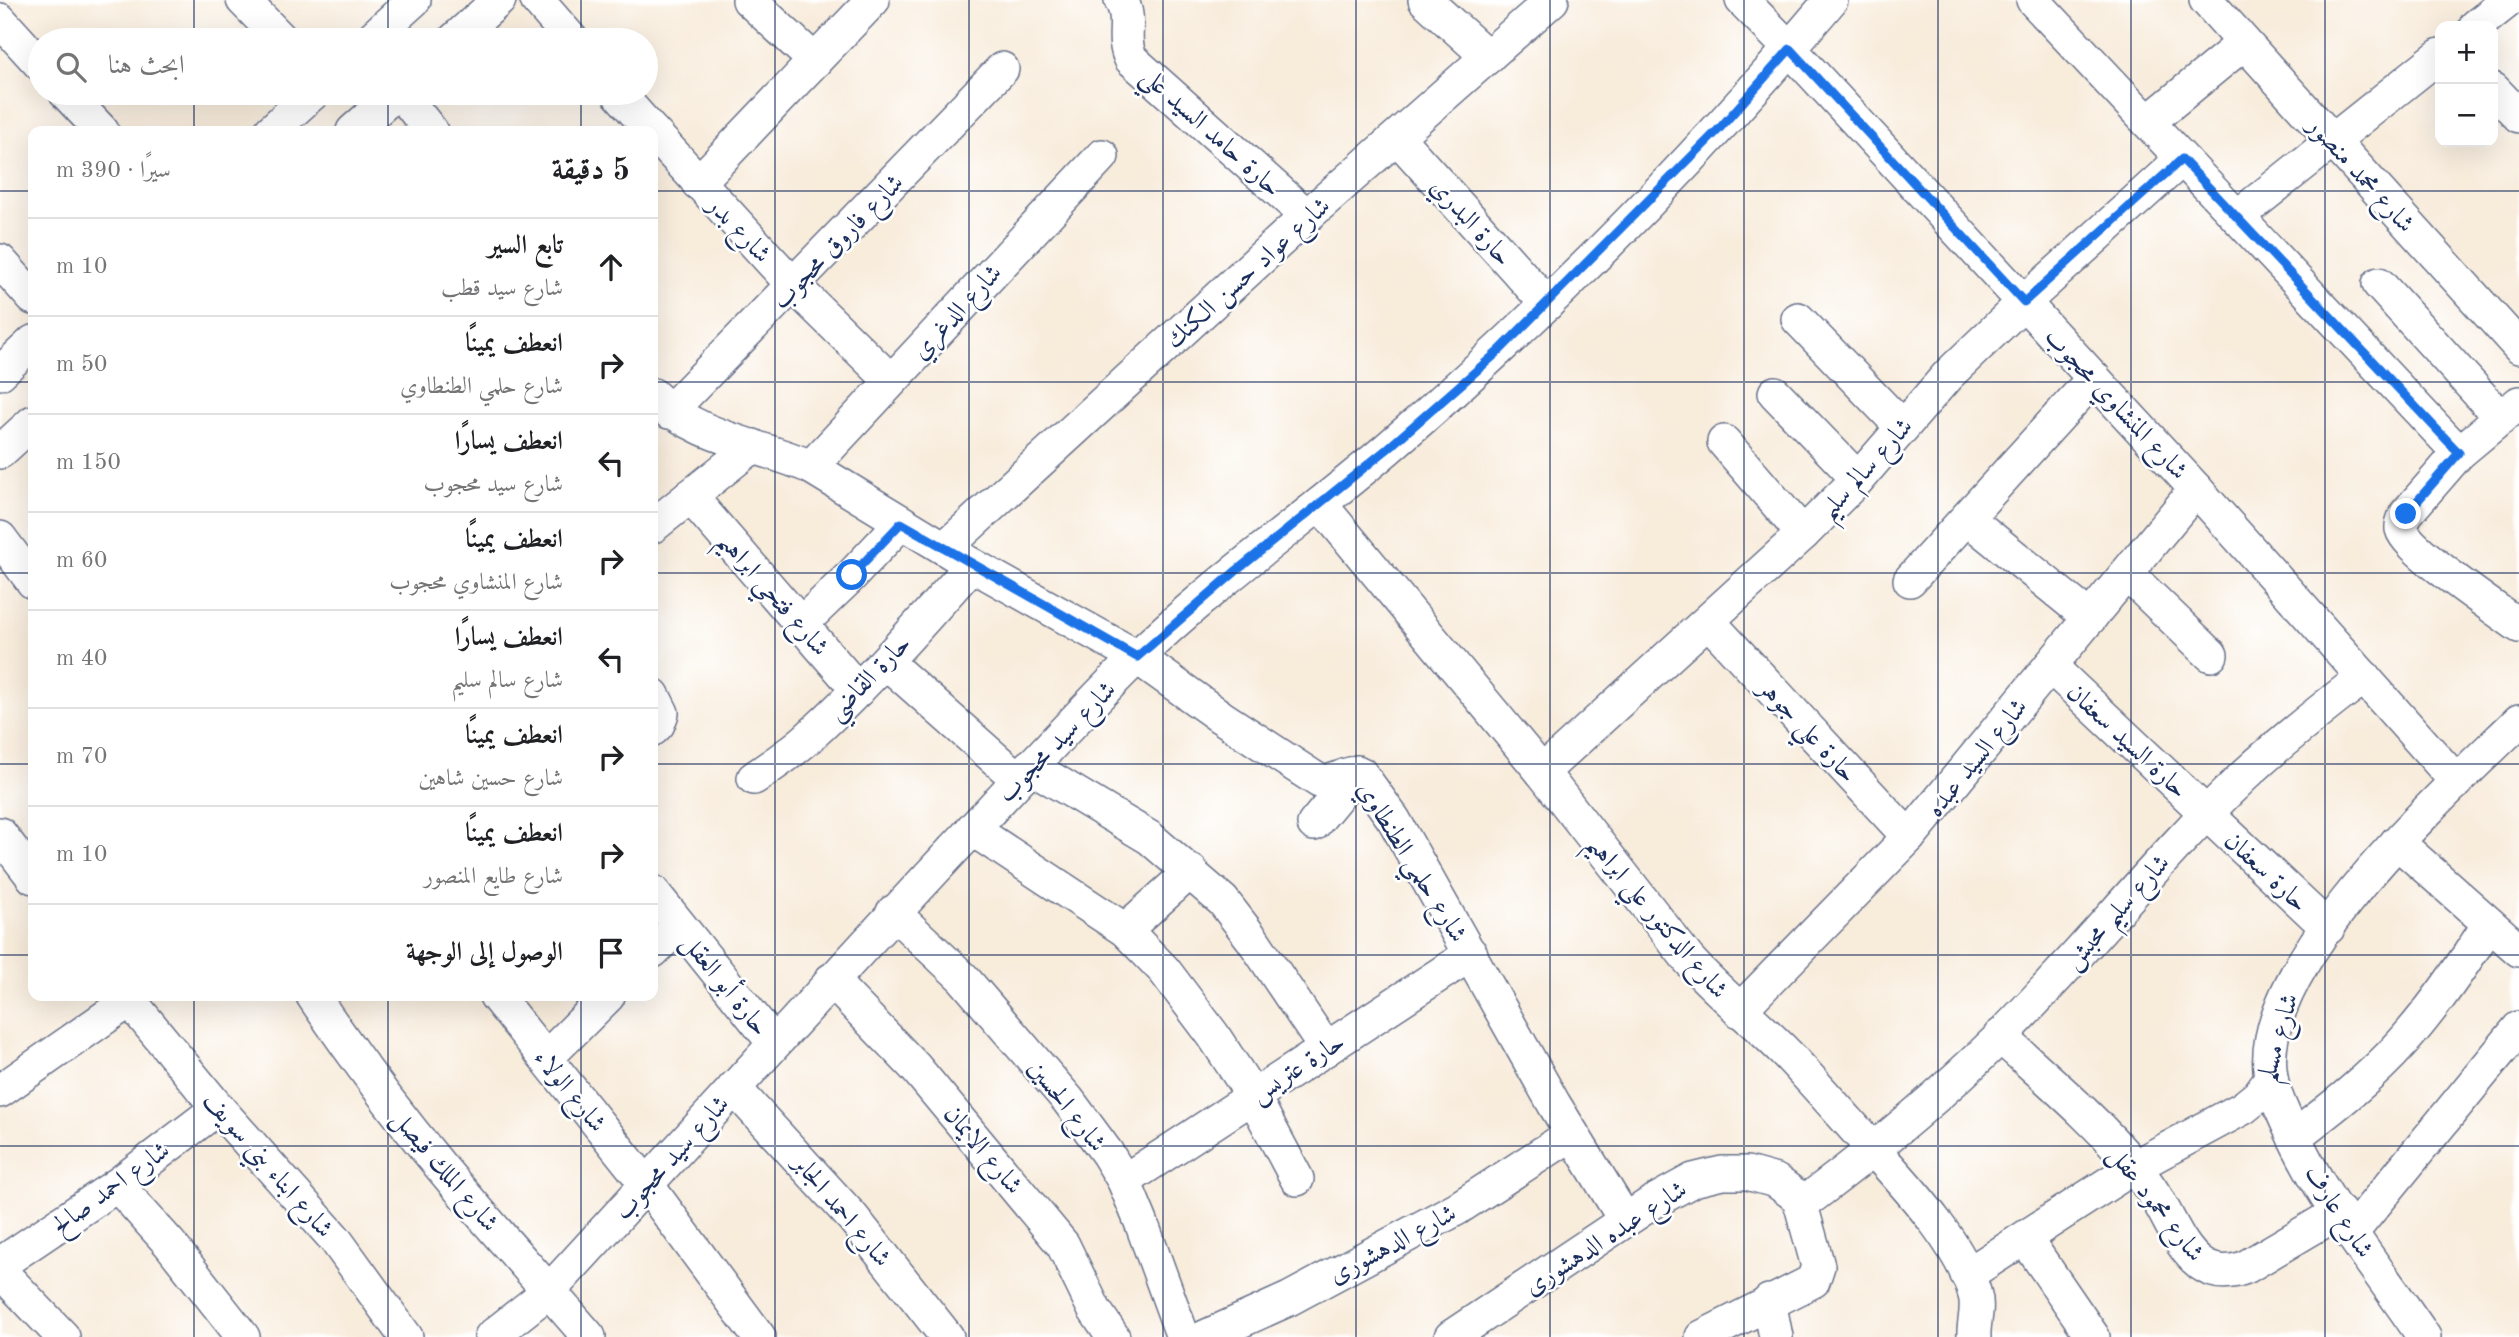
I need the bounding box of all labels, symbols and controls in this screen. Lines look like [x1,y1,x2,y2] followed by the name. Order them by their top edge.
[2435,21,2498,147] map controls
[2435,21,2498,84] button: +
[28,28,658,105] search box
[52,48,90,86] icon: search
[108,53,185,79] text: ابحث هنا
[1129,63,1286,209] street label: حارة حامد السيد علي
[2435,84,2498,147] button: −
[2295,110,2419,243] street label: شارع محمد منصور
[552,156,630,186] text: 5 دقيقة
[56,159,171,182] text: سيرًا · 390 m
[768,170,914,320] street label: شارع فاروق محجوب
[1420,174,1516,275] street label: حارة البدري
[695,190,775,273] street label: شارع بدر
[1160,192,1340,359] street label: شارع عواد حسن الكنك
[488,233,563,259] text: تابع السير
[592,248,630,286] icon: ahead
[56,255,107,278] text: 10 m
[907,260,1013,370] street label: شارع الدغري
[441,277,563,300] text: شارع سيد قطب
[2034,324,2192,490] street label: شارع المنشاوي محجوب
[465,331,563,357] text: انعطف يمينًا
[592,346,630,384] icon: right
[56,353,107,376] text: 50 m
[400,375,563,398] text: شارع حلمي الطنطاوي
[1814,413,1927,532] street label: شارع سالم سليم
[455,429,563,455] text: انعطف يسارًا
[592,444,630,482] icon: left
[56,451,121,474] text: 150 m
[424,473,563,496] text: شارع سيد محجوب
[2390,498,2421,529] route end
[465,527,563,553] text: انعطف يمينًا
[704,527,833,668] street label: شارع فتحي ابراهيم
[592,542,630,580] icon: right
[56,549,107,572] text: 60 m
[836,559,867,590] route start
[389,571,563,594] text: شارع المنشاوي محجوب
[455,625,563,651] text: انعطف يسارًا
[823,631,923,732] street label: حارة القاضي
[592,640,630,678] icon: left
[56,647,107,670] text: 40 m
[451,669,563,692] text: شارع سالم سليم
[1744,673,1861,795] street label: حارة علي جوهر
[993,677,1127,813] street label: شارع سيد محجوب
[2061,679,2192,804] street label: حارة السيد سعفان
[1922,694,2038,827] street label: شارع السيد عبده
[465,723,563,749] text: انعطف يمينًا
[592,738,630,776] icon: right
[56,745,107,768] text: 70 m
[418,767,563,790] text: شارع حسين شاهين
[1343,777,1471,952] street label: شارع حلمي الطنطاوي
[465,821,563,847] text: انعطف يمينًا
[2218,828,2312,918] street label: حارة سعفان
[1572,831,1732,1011] street label: شارع الدكتور علي ابراهيم
[592,836,630,874] icon: right
[56,843,107,866] text: 10 m
[2060,850,2184,982] street label: شارع سليم محبش
[424,865,563,888] text: شارع طايع المنصور
[673,926,778,1043] street label: حارة أبو العقل
[592,934,630,972] icon: arrive
[406,940,563,966] text: الوصول إلى الوجهة
[2254,991,2314,1087] street label: شارع مسلم
[1246,1029,1351,1111] street label: حارة عتريس
[523,1045,610,1142] street label: شارع الولاء
[1017,1055,1110,1161] street label: شارع الحسين
[191,1087,338,1248] street label: شارع ابناء بني سويف
[610,1091,740,1230] street label: شارع سيد محجوب
[933,1101,1027,1204] street label: شارع الايمان
[381,1105,503,1242] street label: شارع الملك فيصل
[47,1137,179,1246] street label: شارع احمد صالح
[2097,1142,2208,1271] street label: شارع محمود عقل
[780,1148,895,1277] street label: شارع احمد الجابر
[2293,1161,2378,1267] street label: شارع عارف
[1520,1177,1696,1307] street label: شارع عبده الدهشورى
[1325,1200,1464,1295] street label: شارع الدهشورى

